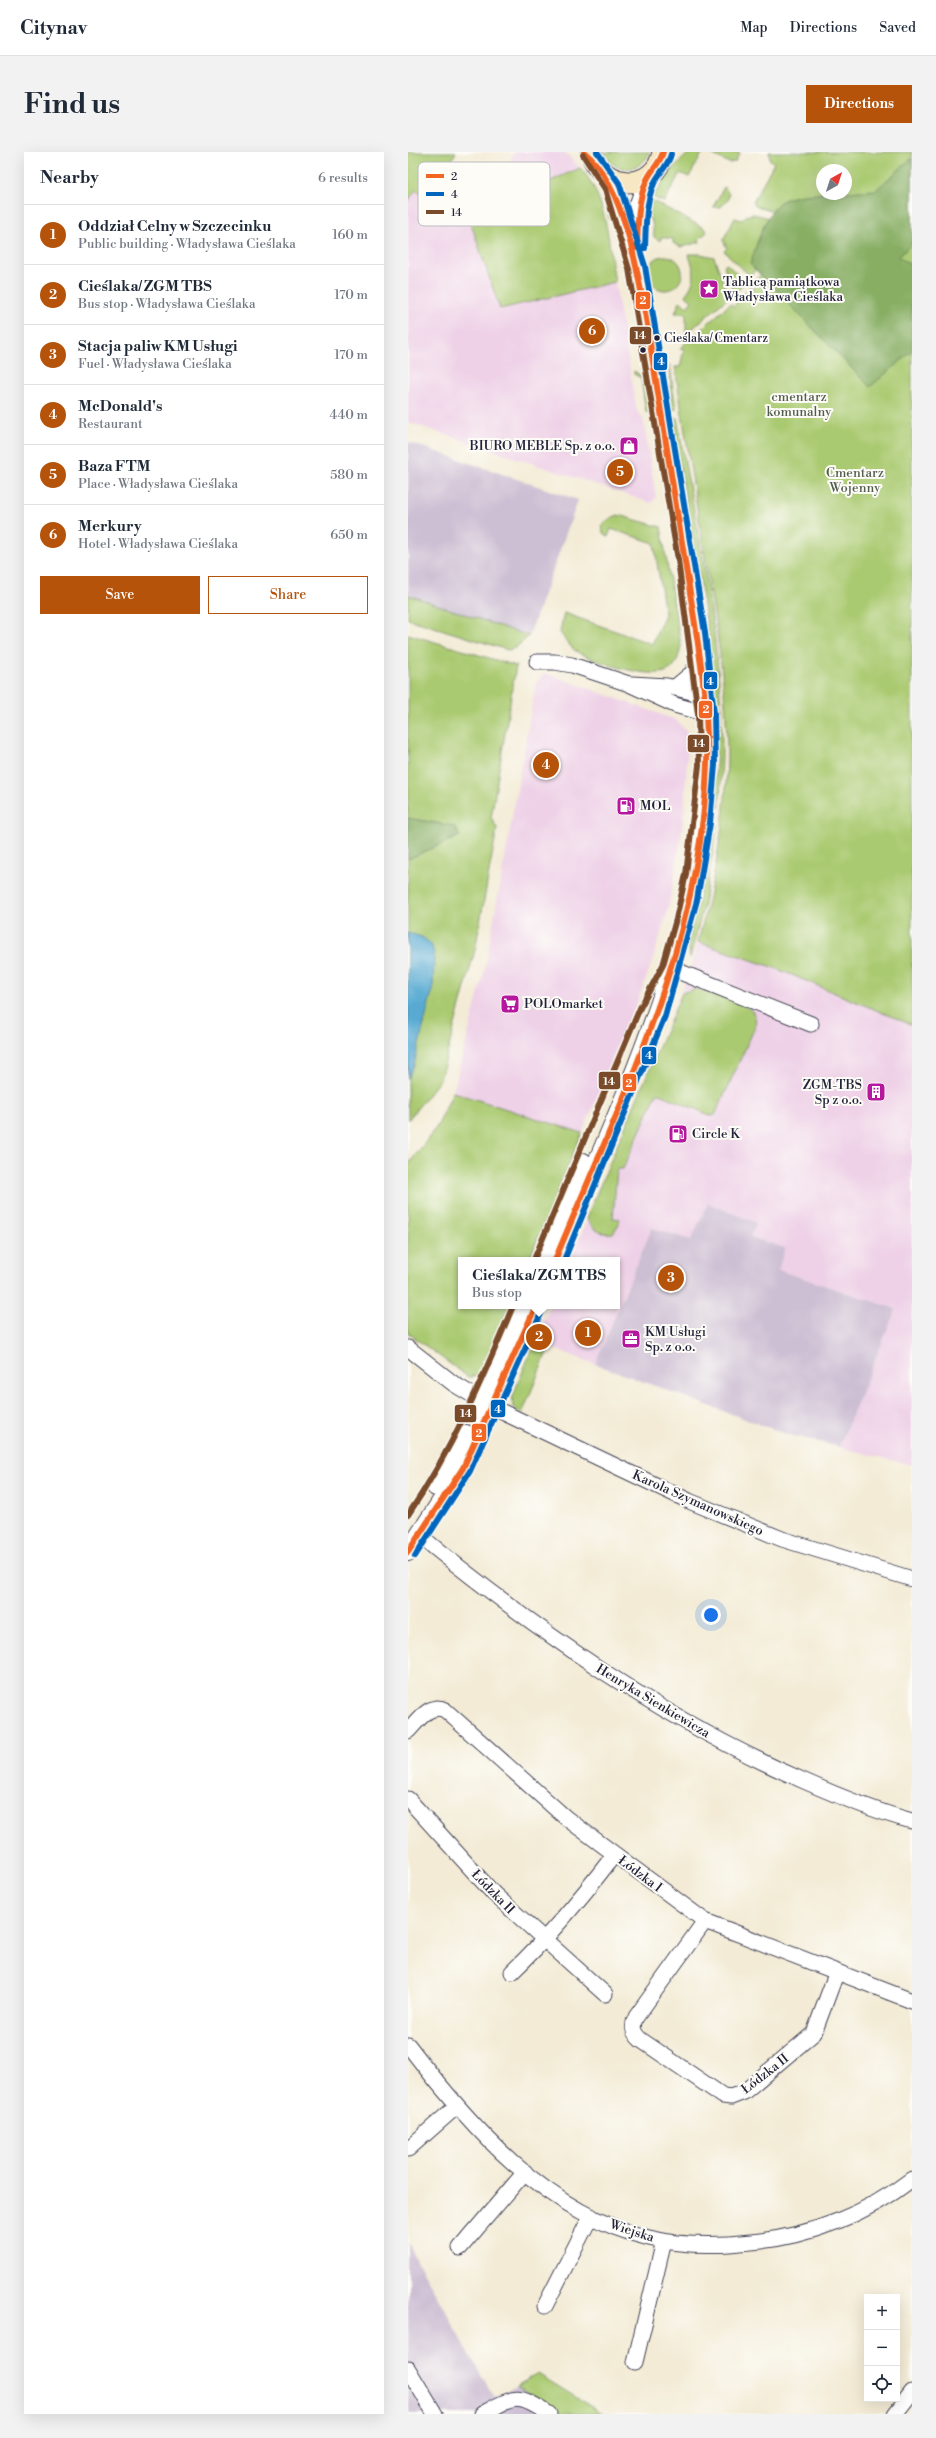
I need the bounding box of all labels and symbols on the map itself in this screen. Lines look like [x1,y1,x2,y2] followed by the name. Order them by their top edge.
[418,162,550,226] legend
[816,164,852,200] north arrow
[451,170,457,184] text: 2
[451,188,458,202] text: 4
[451,206,462,220] text: 14
[722,274,844,305] place label: Tablicą pamiątkowa Władysława Cieślaka
[698,278,720,300] place icon: Tablicą pamiątkowa Władysława Cieślaka
[635,291,651,310] line badge: 2
[640,294,647,308] text: 2
[579,316,605,346] pin: 6
[629,326,652,345] line badge: 14
[634,329,646,343] text: 14
[664,331,768,346] place label: Cieślaka/ Cmentarz
[652,333,662,343] marker: Cieślaka/ Cmentarz
[638,345,648,355] unlabelled marker
[653,352,668,371] line badge: 4
[657,355,665,369] text: 4
[767,389,832,420] park label: cmentarz komunalny
[618,435,640,457] shop icon: BIURO MEBLE Sp. z o.o.
[469,438,615,454] place label: BIURO MEBLE Sp. z o.o.
[607,457,633,487] pin: 5
[826,465,884,496] park label: Cmentarz Wojenny
[703,671,718,690] line badge: 4
[706,675,714,689] text: 4
[698,700,713,719] line badge: 2
[703,703,710,717] text: 2
[687,734,710,753] line badge: 14
[693,737,705,751] text: 14
[533,750,559,780] pin: 4
[615,795,637,817] fuel station icon: MOL
[640,798,671,814] place label: MOL
[499,993,521,1015] supermarket icon: POLOmarket
[524,996,603,1012] place label: POLOmarket
[641,1046,657,1065] line badge: 4
[645,1049,653,1063] text: 4
[598,1071,621,1090] line badge: 14
[622,1073,637,1092] line badge: 2
[603,1075,615,1089] text: 14
[626,1077,633,1091] text: 2
[803,1077,862,1108] place label: ZGM-TBS Sp z o.o.
[865,1081,887,1103] building icon: ZGM-TBS Sp z o.o.
[667,1123,689,1145] fuel station icon: Circle K
[692,1126,741,1142] place label: Circle K
[658,1263,684,1293] pin: 3
[575,1318,601,1348] pin: 1
[526,1322,552,1352] pin: 2
[645,1324,706,1355] place label: KM Usługi Sp. z o.o.
[620,1328,642,1350] office icon: KM Usługi Sp. z o.o.
[490,1399,506,1418] line badge: 4
[494,1403,502,1417] text: 4
[454,1404,477,1423] line badge: 14
[460,1407,472,1421] text: 14
[471,1423,487,1442] line badge: 2
[476,1427,483,1441] text: 2
[630,1467,766,1539] street label: Karola Szymanowskiego
[701,1605,721,1625] your location
[593,1661,713,1742] street label: Henryka Sienkiewicza
[615,1852,665,1896] street label: Łódzka I
[468,1866,518,1918] street label: Łódzka II
[738,2050,792,2097] street label: Łódzka II
[607,2216,657,2246] street label: Wiejska

